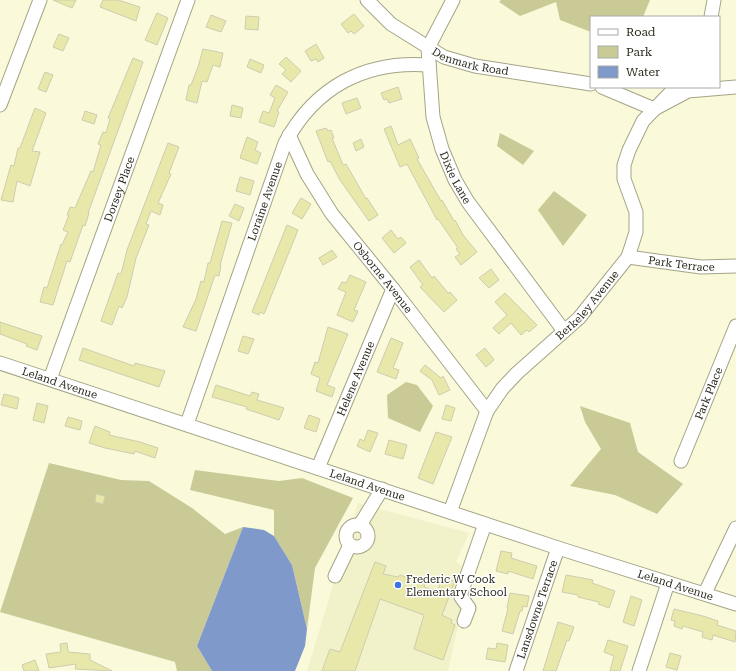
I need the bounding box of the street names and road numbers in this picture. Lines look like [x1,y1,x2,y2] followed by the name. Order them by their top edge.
[429,45,509,78] street label: Denmark Road
[437,149,474,206] street label: Dixie Lane
[102,155,137,224] street label: Dorsey Place
[245,160,285,243] street label: Loraine Avenue
[350,239,415,316] street label: Osborne Avenue
[647,254,715,274] street label: Park Terrace
[553,268,622,343] street label: Berkeley Avenue
[335,339,377,418] street label: Helene Avenue
[20,365,99,402] street label: Leland Avenue
[693,365,726,422] street label: Park Place
[328,467,407,504] street label: Leland Avenue
[515,559,560,661] street label: Lansdowne Terrace
[636,567,715,603] street label: Leland Avenue

